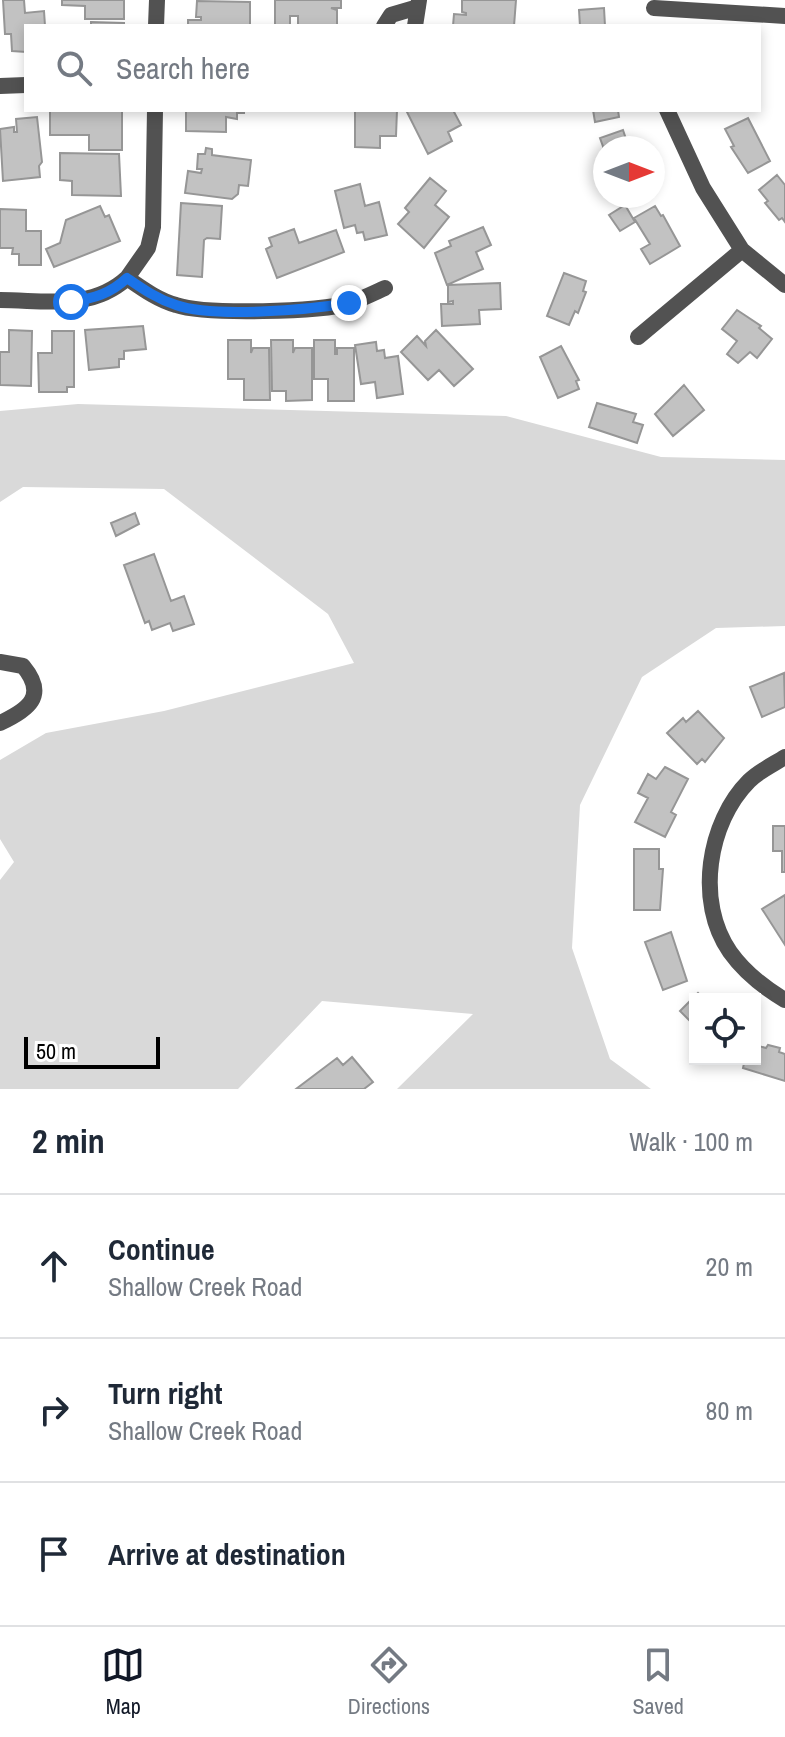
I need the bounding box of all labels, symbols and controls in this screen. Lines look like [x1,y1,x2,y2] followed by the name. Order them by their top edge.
[24,24,761,112] search box
[52,46,96,90] icon: search
[116,48,250,88] text: Search here
[593,136,665,208] north arrow
[53,284,89,320] route start
[331,285,367,321] route end
[689,993,761,1065] map controls
[689,993,761,1065] button: locate
[24,1033,160,1069] scale bar
[36,1036,76,1066] text: 50 m
[32,1118,105,1164] text: 2 min
[629,1124,753,1159] text: Walk · 100 m
[108,1229,215,1269] text: Continue
[32,1244,76,1288] icon: ahead
[706,1249,753,1284] text: 20 m
[108,1269,302,1304] text: Shallow Creek Road
[108,1373,222,1413] text: Turn right
[32,1388,76,1432] icon: right
[706,1393,753,1428] text: 80 m
[108,1413,302,1448] text: Shallow Creek Road
[32,1532,76,1576] icon: arrive
[108,1534,346,1574] text: Arrive at destination
[101,1643,145,1721] tab: Map
[348,1643,430,1721] tab: Directions
[633,1643,684,1721] tab: Saved

